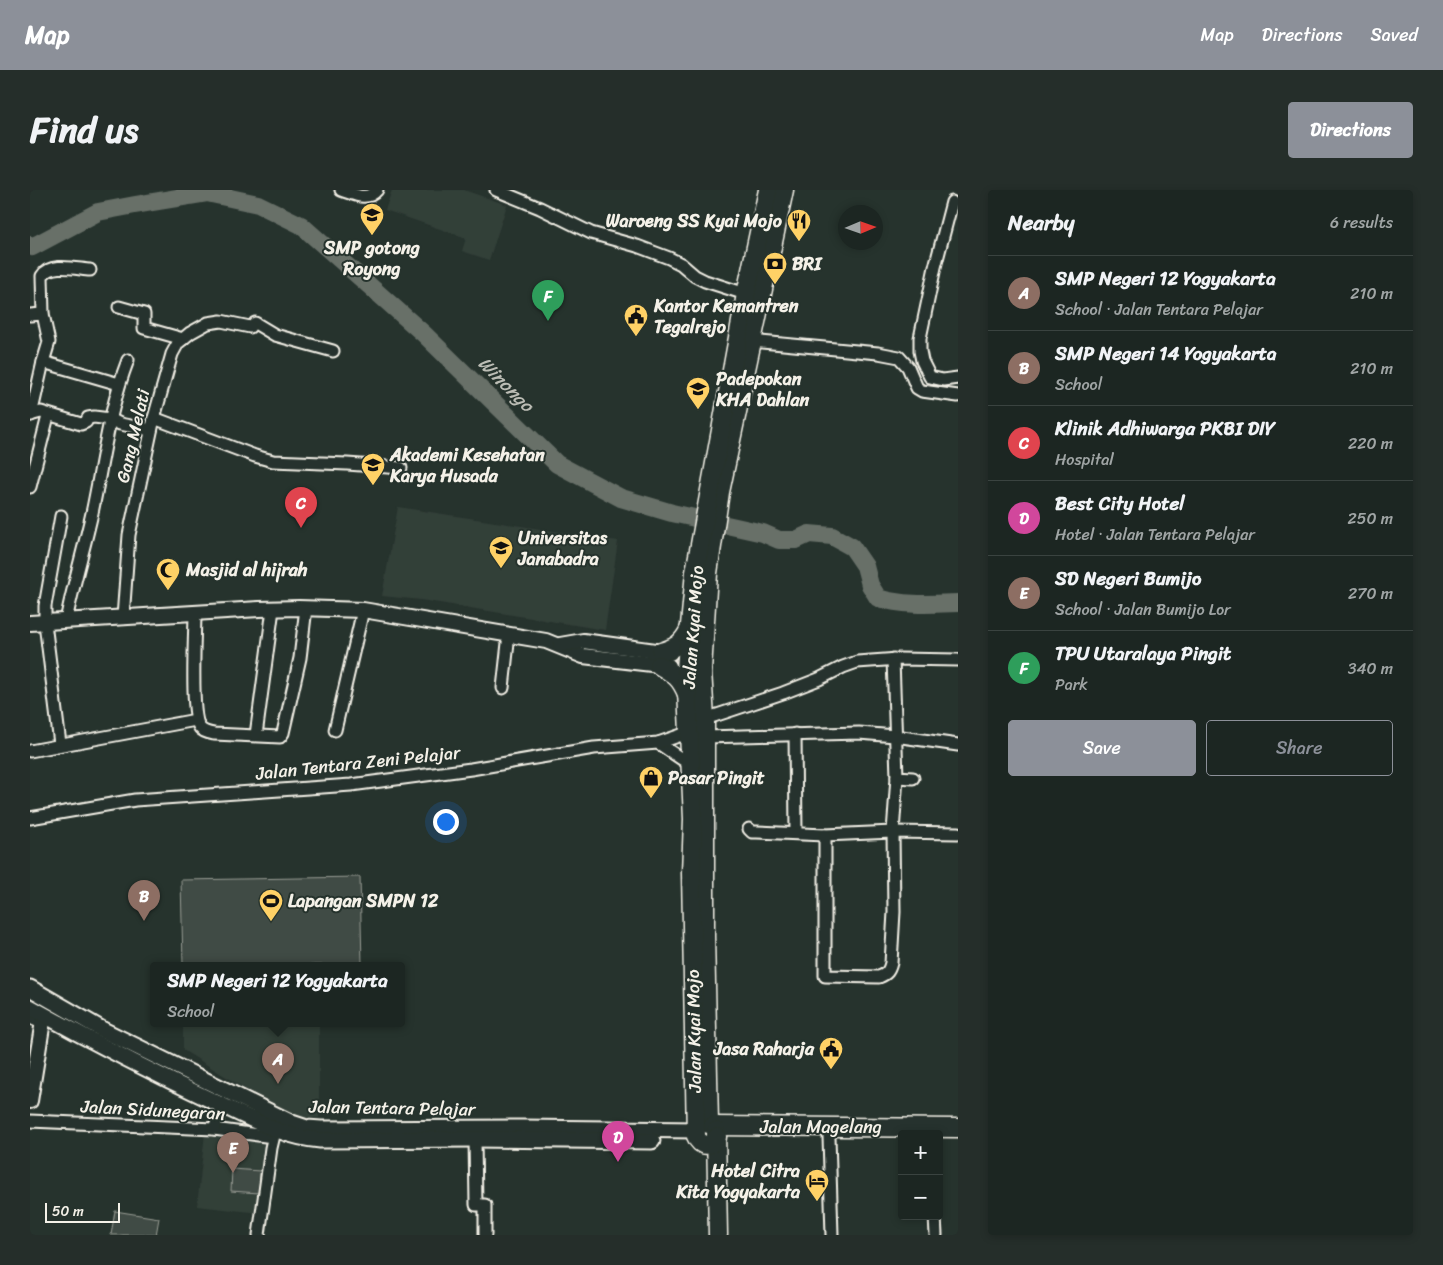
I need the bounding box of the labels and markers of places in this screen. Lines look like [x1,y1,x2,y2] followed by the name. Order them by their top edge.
[359,202,385,236] school or university icon: SMP gotong Royong
[606,205,783,237] place label: Waroeng SS Kyai Mojo
[786,208,812,242] restaurant icon: Waroeng SS Kyai Mojo
[323,232,420,285] place label: SMP gotong Royong
[792,248,823,280] place label: BRI
[762,251,788,285] bank icon: BRI
[532,280,564,321] pin: F
[653,290,799,343] place label: Kantor Kemantren Tegalrejo
[623,303,649,337] public building icon: Kantor Kemantren Tegalrejo
[715,363,810,416] place label: Padepokan KHA Dahlan
[685,376,711,410] school or university icon: Padepokan KHA Dahlan
[389,439,545,492] place label: Akademi Kesehatan Karya Husada
[360,452,386,486] school or university icon: Akademi Kesehatan Karya Husada
[285,487,317,528] pin: C
[517,522,608,575] place label: Universitas Janabadra
[488,535,514,569] school or university icon: Universitas Janabadra
[185,554,308,586] place label: Masjid al hijrah
[155,557,181,591] mosque icon: Masjid al hijrah
[668,762,765,794] place label: Pasar Pingit
[638,765,664,799] shop icon: Pasar Pingit
[128,880,160,921] pin: B
[288,885,439,917] place label: Lapangan SMPN 12
[258,888,284,922] sports icon: Lapangan SMPN 12
[713,1033,815,1065] place label: Jasa Raharja
[818,1036,844,1070] public building icon: Jasa Raharja
[262,1043,294,1084] pin: A
[602,1121,634,1162] pin: D
[217,1132,249,1173] pin: E
[675,1155,801,1208] place label: Hotel Citra Kita Yogyakarta
[804,1168,830,1202] hotel icon: Hotel Citra Kita Yogyakarta

